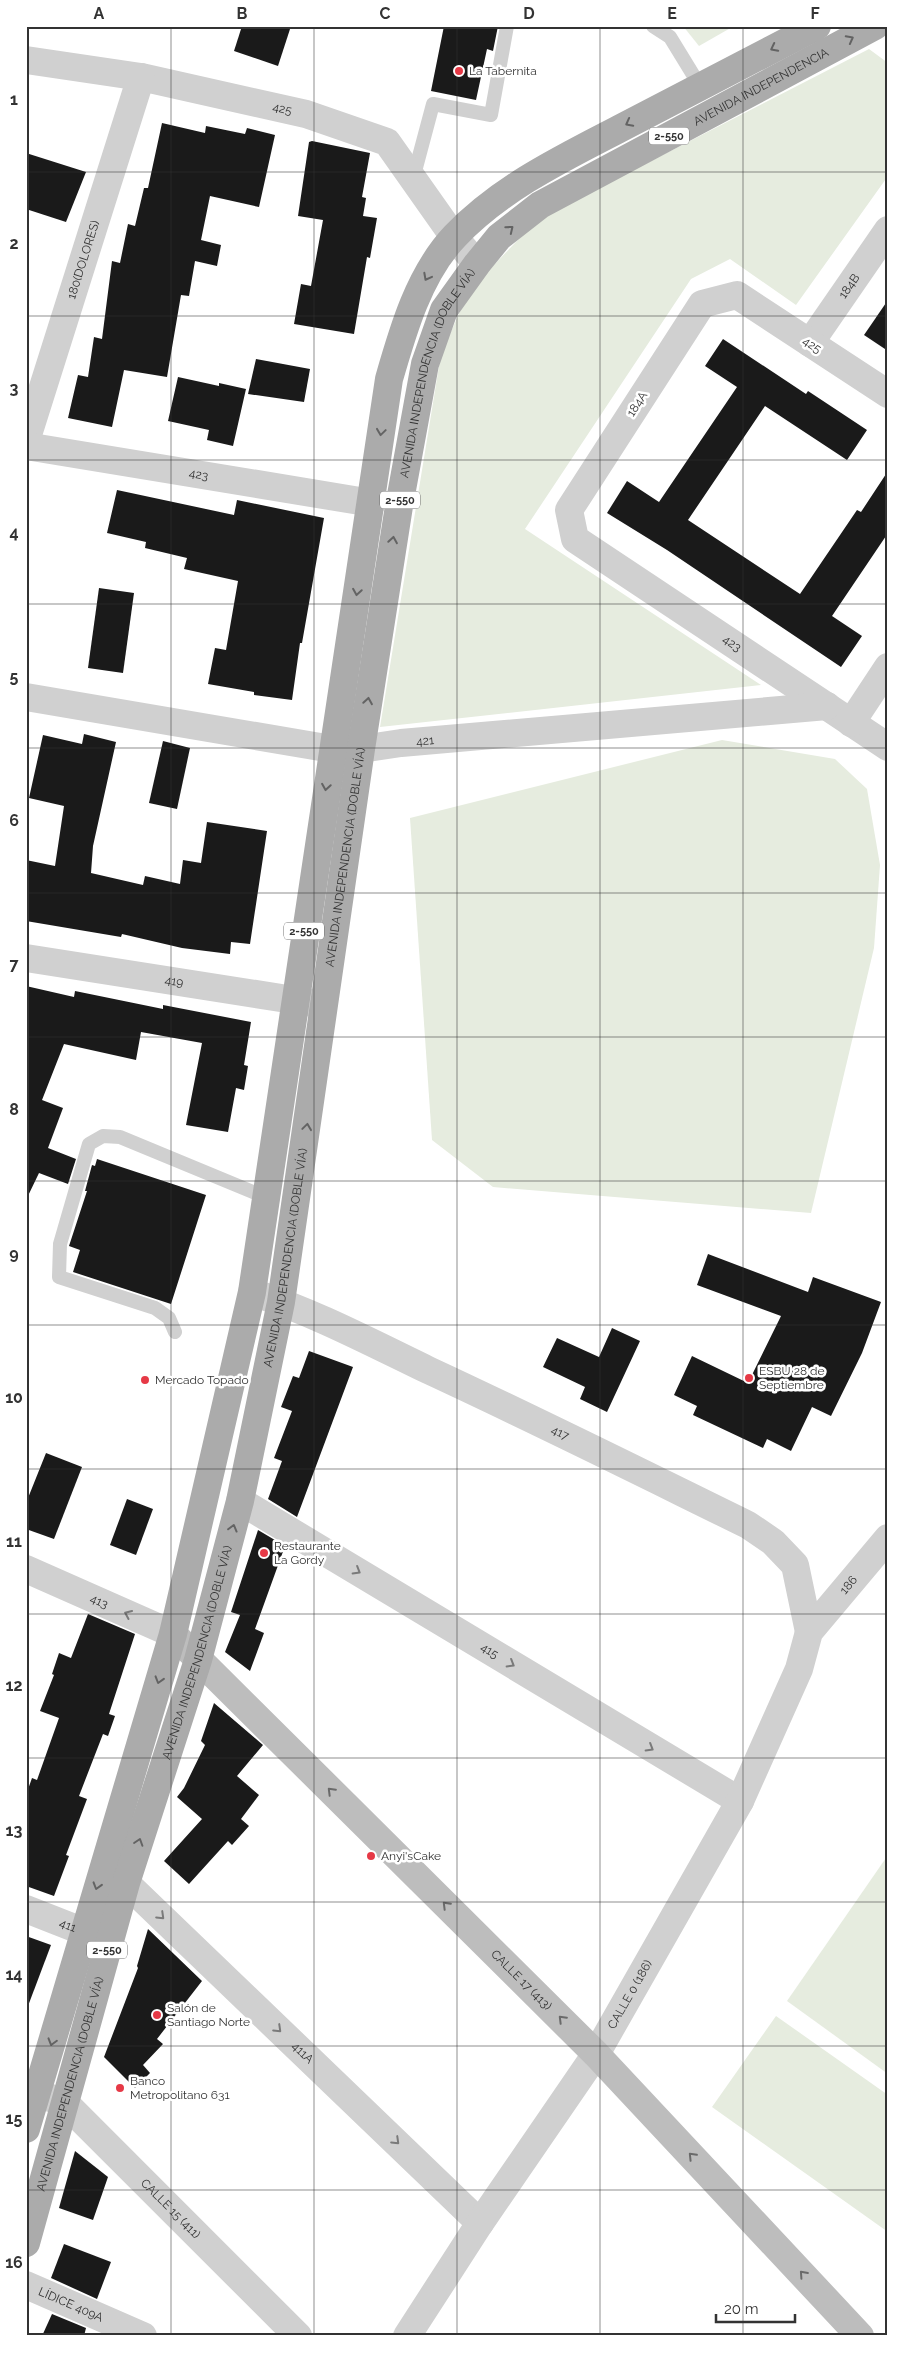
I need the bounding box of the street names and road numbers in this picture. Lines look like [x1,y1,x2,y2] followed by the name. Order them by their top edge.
[691,45,831,129] street label: AVENIDA INDEPENDENCIA
[271,100,294,118] street label: 425
[649,128,689,144] road number: 2-550
[64,219,102,301] street label: 180(DOLORES)
[397,266,478,479] street label: AVENIDA INDEPENDENCIA (DOBLE VÍA)
[836,271,863,301] street label: 184B
[800,334,824,356] street label: 425
[624,389,650,419] street label: 184A
[188,466,209,483] street label: 423
[380,492,420,508] road number: 2-550
[720,632,744,654] street label: 423
[416,733,435,749] street label: 421
[323,746,368,968] street label: AVENIDA INDEPENDENCIA (DOBLE VÍA)
[284,922,324,939] road number: 2-550
[164,973,185,990] street label: 419
[261,1147,310,1369] street label: AVENIDA INDEPENDENCIA (DOBLE VÍA)
[549,1423,572,1443] street label: 417
[159,1544,235,1761] street label: AVENIDA INDEPENDENCIA (DOBLE VÍA)
[837,1573,860,1597] street label: 186
[88,1591,110,1611] street label: 413
[478,1640,501,1662] street label: 415
[57,1916,78,1935] street label: 411
[87,1942,127,1958] road number: 2-550
[488,1947,555,2013] street label: CALLE 17 (413)
[605,1958,655,2031] street label: CALLE 0 (186)
[34,1975,107,2193] street label: AVENIDA INDEPENDENCIA (DOBLE VÍA)
[289,2039,317,2066] street label: 411A
[138,2176,203,2241] street label: CALLE 15 (411)
[36,2284,105,2325] street label: LÍDICE 409A

